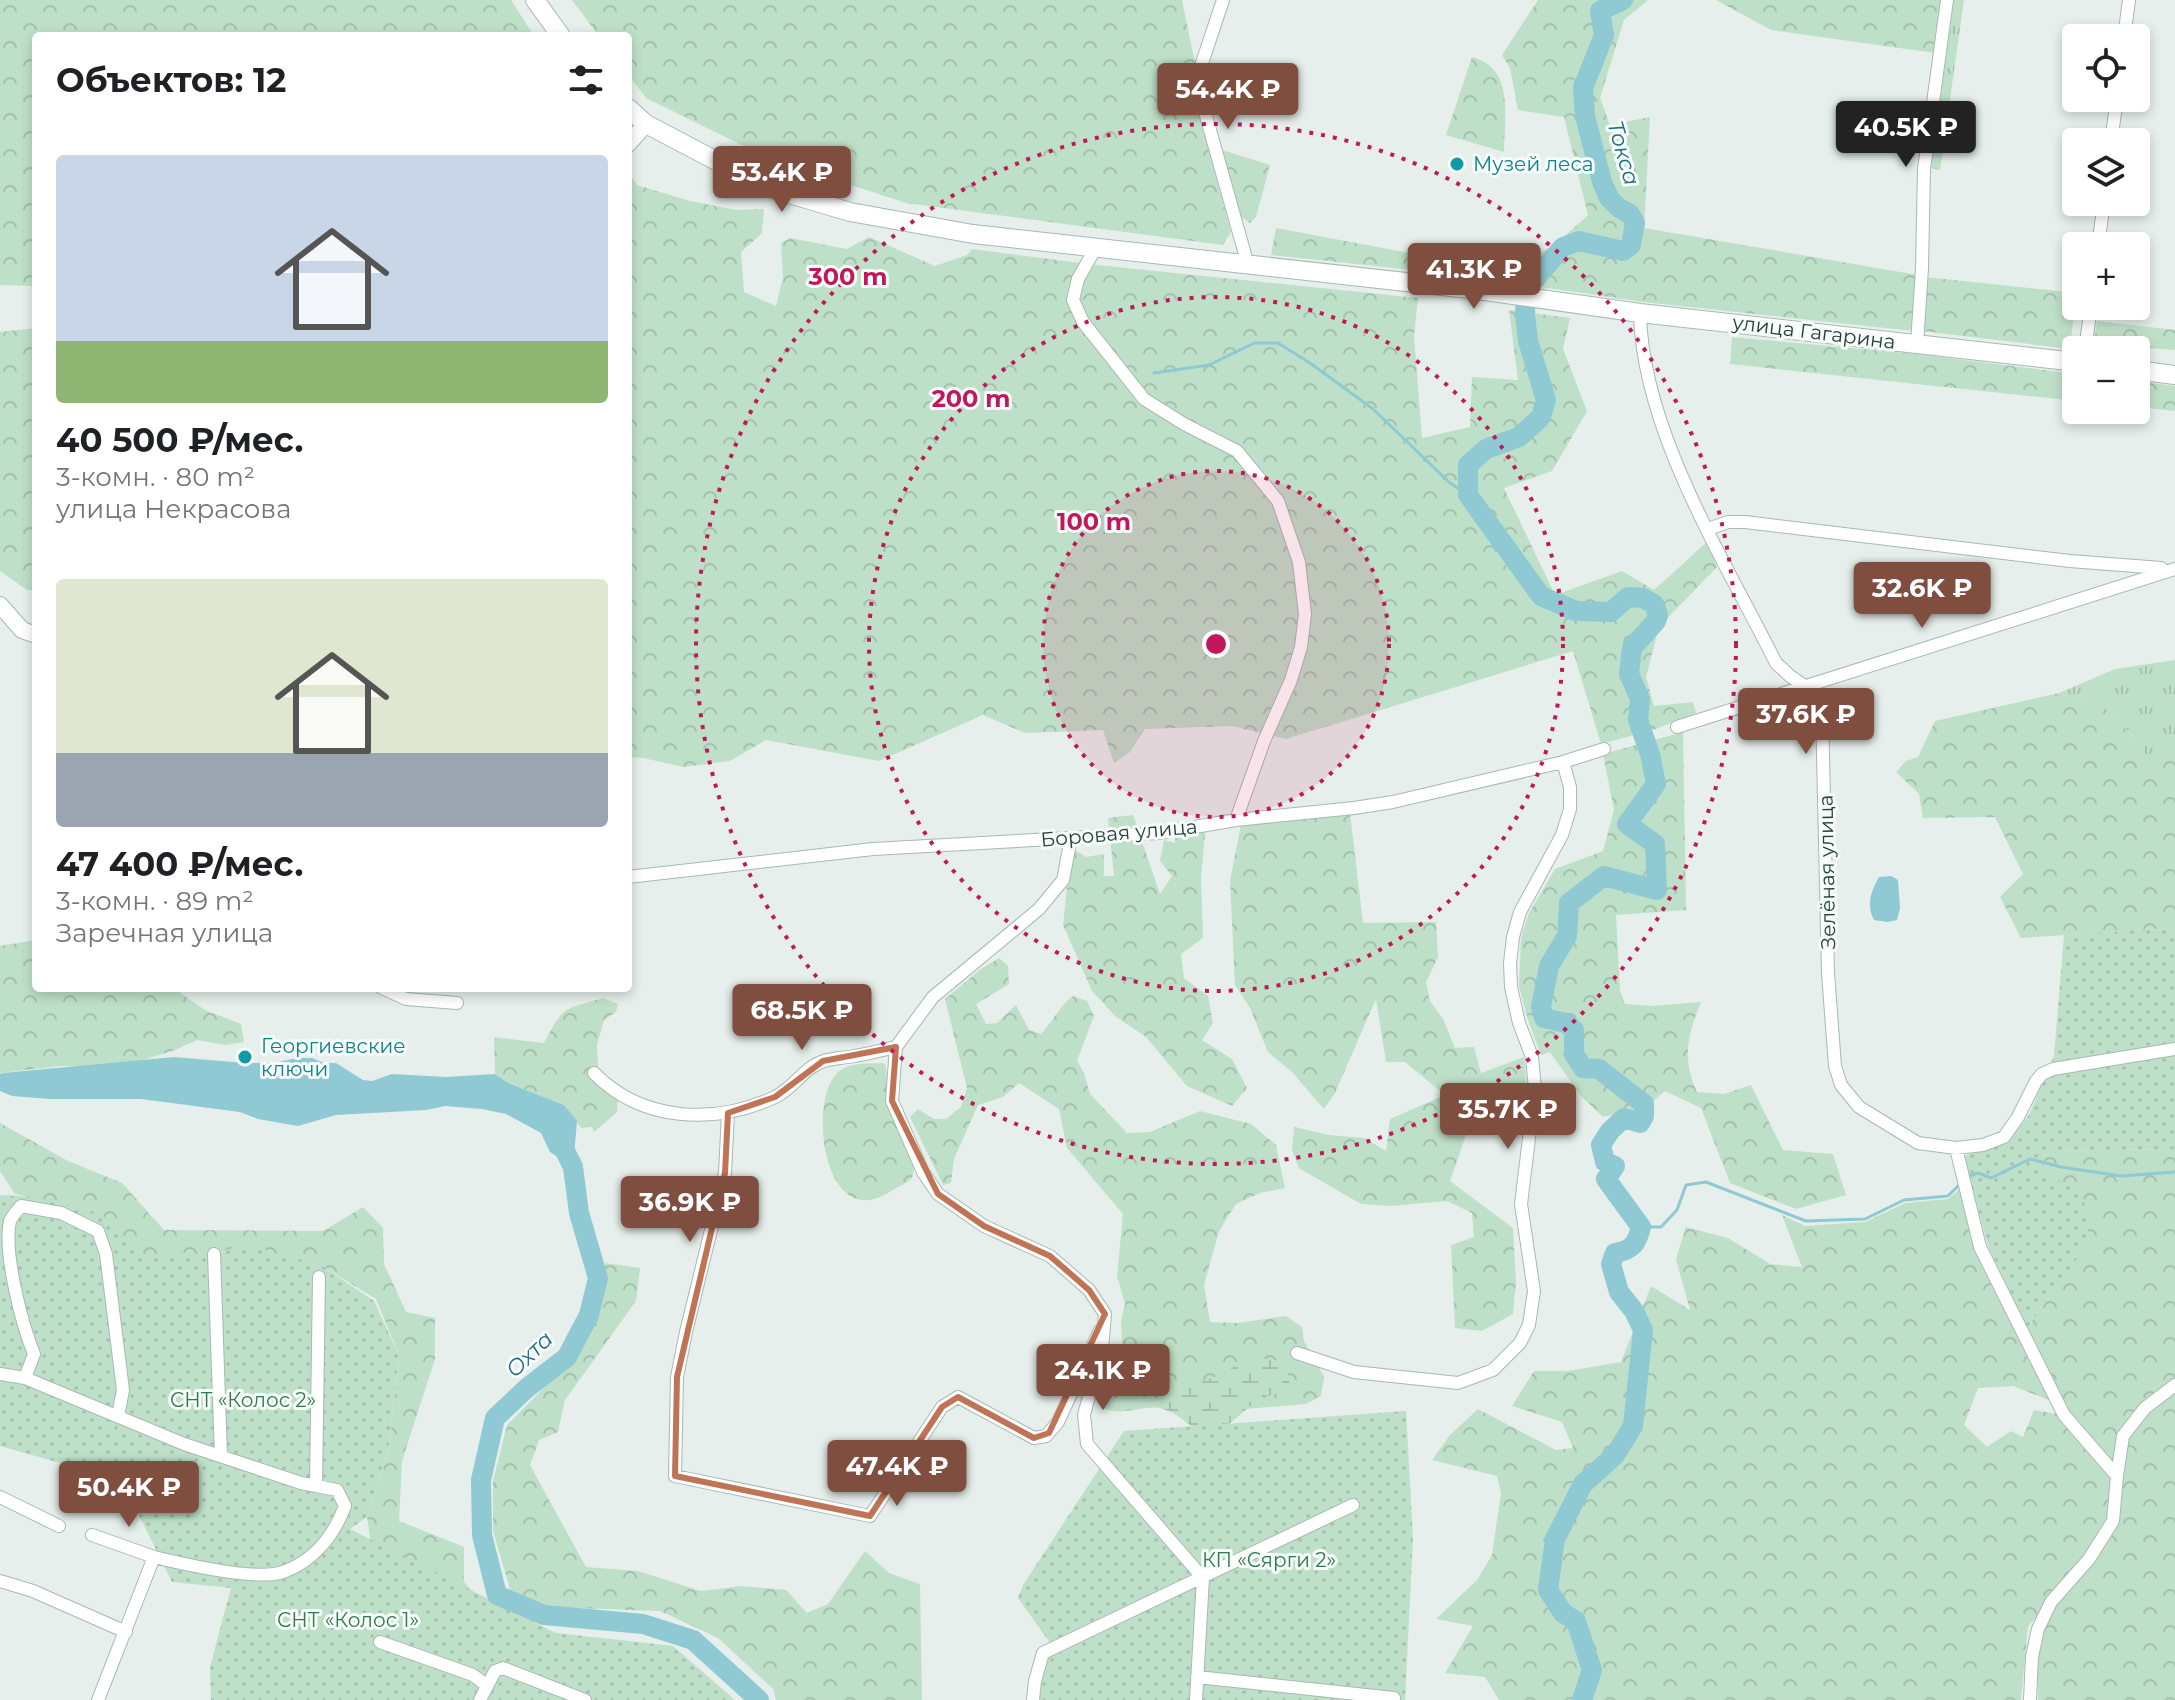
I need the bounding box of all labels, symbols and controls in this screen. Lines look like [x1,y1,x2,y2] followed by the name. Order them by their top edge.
[2062,24,2150,424] map controls
[2062,24,2150,112] button: locate
[564,58,608,102] icon: filters
[56,59,286,101] text: Объектов: 12
[1154,63,1302,131] pin: 54.4K ₽
[1175,73,1281,105] text: 54.4K ₽
[1832,101,1980,169] pin: 40.5K ₽
[1854,111,1958,143] text: 40.5K ₽
[1601,118,1646,189] water label: Токса
[2062,128,2150,216] button: layers
[708,146,856,214] pin: 53.4K ₽
[1473,152,1593,176] place label: Музей леса
[1448,155,1466,173] marker: Музей леса
[731,156,833,188] text: 53.4K ₽
[260,207,404,351] icon: home
[2062,232,2150,320] button: +
[1400,243,1548,311] pin: 41.3K ₽
[1426,253,1522,285] text: 41.3K ₽
[808,262,887,291] text: 300 m
[1730,310,1897,354] street label: улица Гагарина
[2062,336,2150,424] button: −
[932,384,1010,413] text: 200 m
[56,419,304,461] text: 40 500 ₽/мес.
[56,461,255,493] text: 3-комн. · 80 m²
[56,493,291,525] text: улица Некрасова
[1057,507,1131,536] text: 100 m
[1848,562,1996,630] pin: 32.6K ₽
[1872,572,1972,604] text: 32.6K ₽
[1202,630,1230,658] centre of rings
[260,631,404,775] icon: home
[1732,688,1880,756] pin: 37.6K ₽
[1756,698,1856,730] text: 37.6K ₽
[1814,795,1840,949] street label: Зелёная улица
[1040,814,1198,852] street label: Боровая улица
[56,843,303,885] text: 47 400 ₽/мес.
[56,885,254,917] text: 3-комн. · 89 m²
[56,917,273,949] text: Заречная улица
[728,984,876,1052] pin: 68.5K ₽
[750,994,854,1026] text: 68.5K ₽
[261,1034,406,1081] place label: Георгиевские ключи
[236,1048,254,1066] marker: Георгиевские ключи
[1434,1083,1582,1151] pin: 35.7K ₽
[1458,1093,1558,1125] text: 35.7K ₽
[616,1176,764,1244] pin: 36.9K ₽
[639,1186,741,1218] text: 36.9K ₽
[500,1326,558,1383] water label: Охта
[1029,1344,1177,1412] pin: 24.1K ₽
[1055,1354,1151,1386] text: 24.1K ₽
[170,1388,316,1412] park label: СНТ «Колос 2»
[823,1440,971,1508] pin: 47.4K ₽
[845,1450,949,1482] text: 47.4K ₽
[55,1461,203,1529] pin: 50.4K ₽
[77,1471,181,1503] text: 50.4K ₽
[1202,1548,1336,1572] park label: КП «Сярги 2»
[277,1608,419,1632] park label: СНТ «Колос 1»

